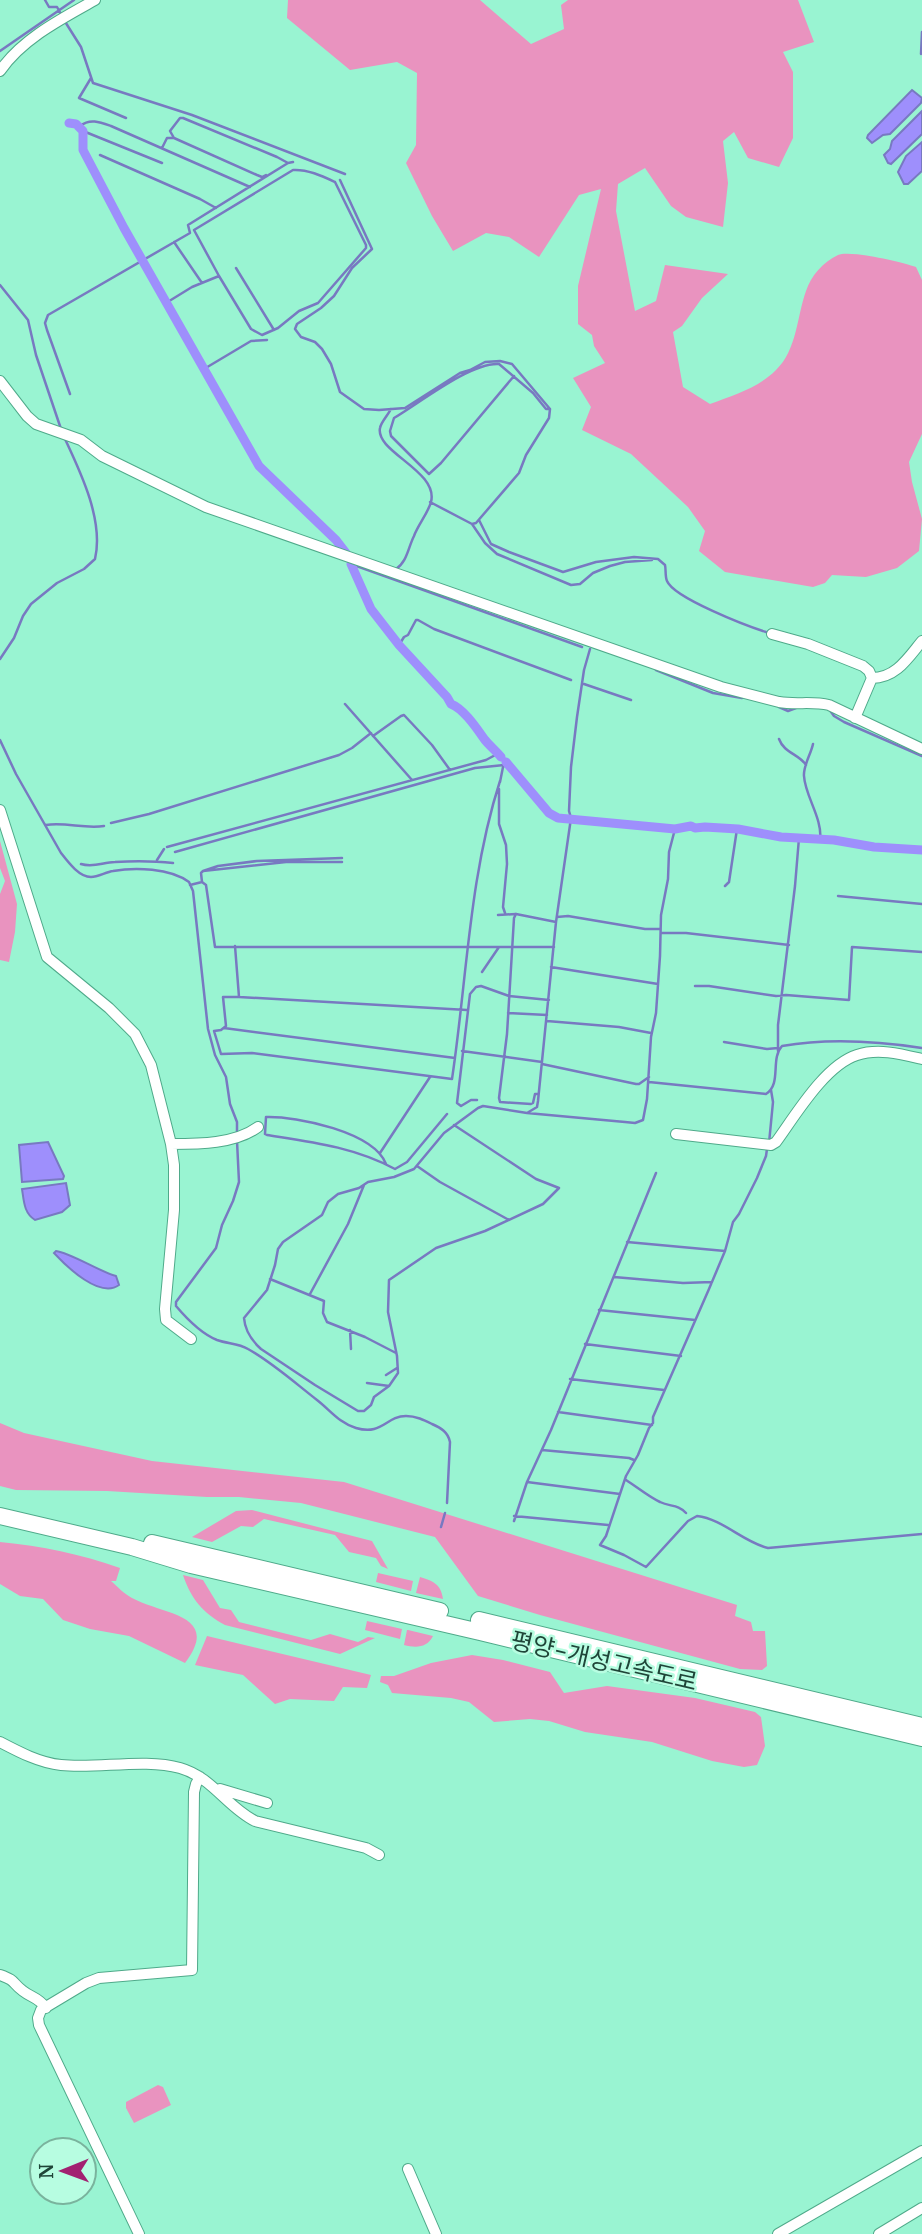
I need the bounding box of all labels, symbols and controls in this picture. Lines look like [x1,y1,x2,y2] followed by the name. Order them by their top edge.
[508,1624,700,1698] street label: 평양-개성고속도로
[28,2136,98,2206] north arrow
[34,2164,58,2179] text: N

